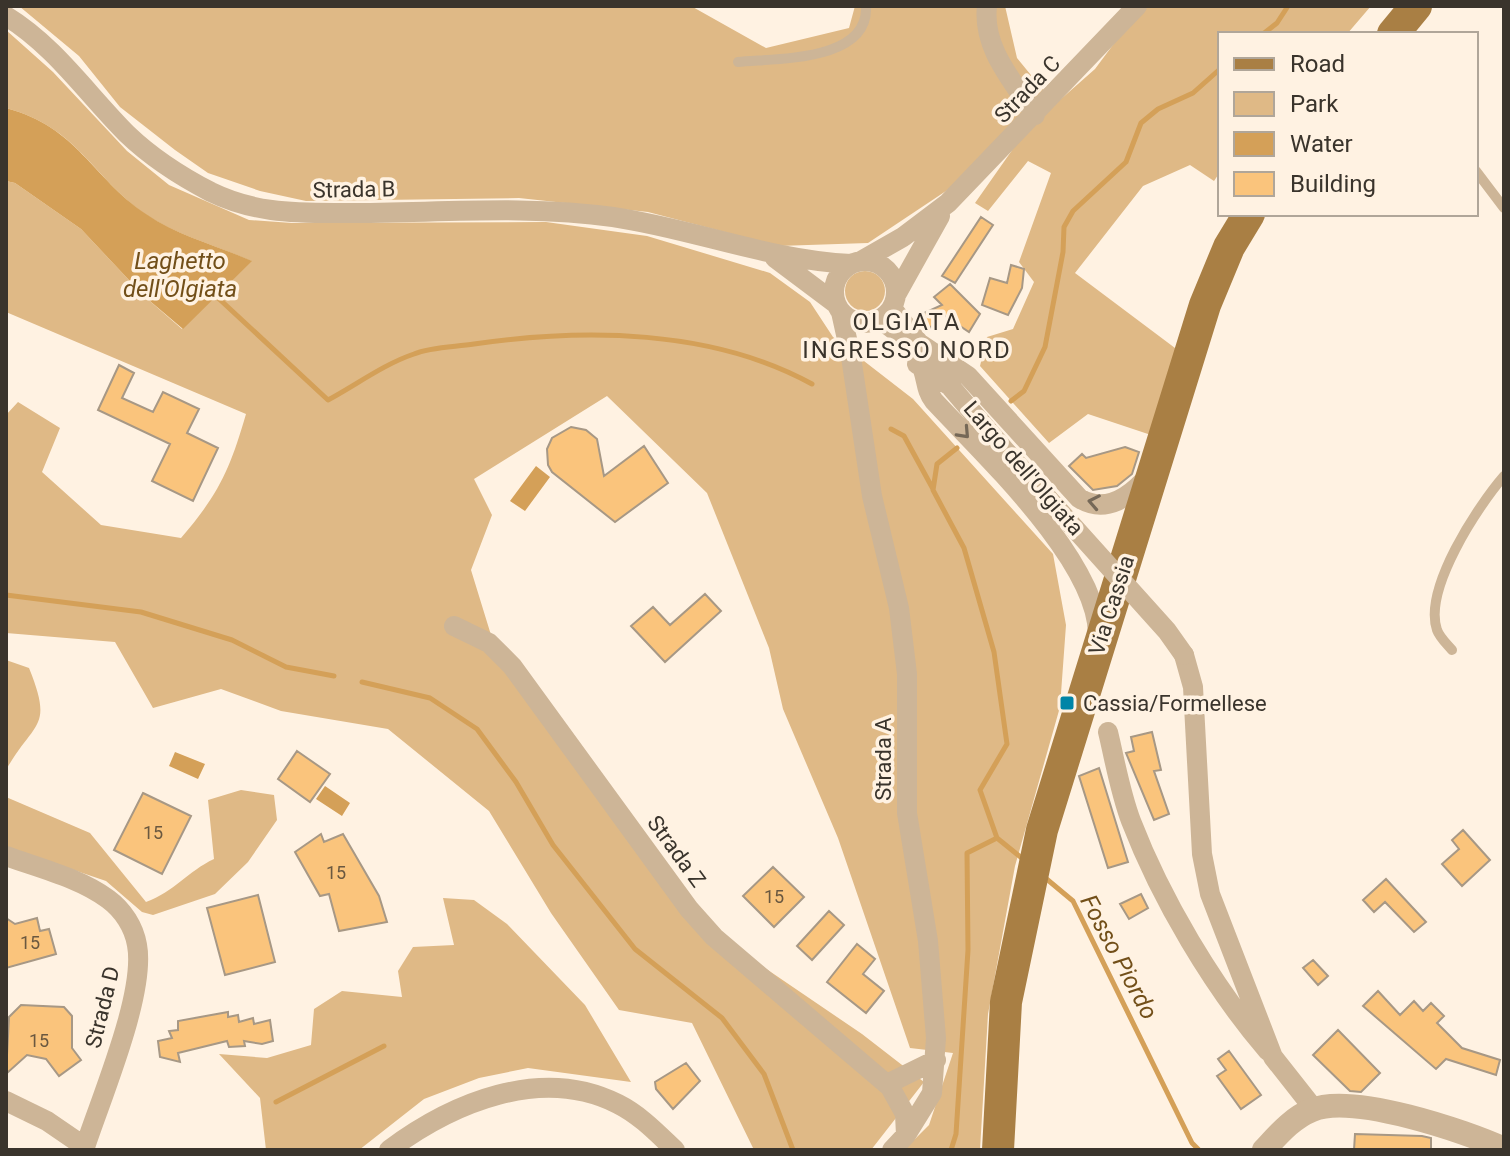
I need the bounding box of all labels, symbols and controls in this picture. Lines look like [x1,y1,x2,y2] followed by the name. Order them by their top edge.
[1218,32,1478,216] legend
[1290,50,1345,78] text: Road
[989,51,1065,128] street label: Strada C
[1290,90,1339,118] text: Park
[1290,130,1353,158] text: Water
[1290,170,1376,198] text: Building
[312,176,396,203] street label: Strada B
[123,247,237,303] water label: Laghetto dell'Olgiata
[802,308,1012,364] district label: OLGIATA INGRESSO NORD
[959,396,1089,540] street label: Largo dell'Olgiata
[954,424,969,438] one-way arrow
[1087,494,1100,511] one-way arrow
[1084,552,1139,658] street label: Via Cassia
[1083,691,1267,716] place label: Cassia/Formellese
[1058,694,1076,712] marker: Cassia/Formellese
[871,717,896,801] street label: Strada A
[642,811,711,892] street label: Strada Z
[143,822,163,843] house number: 15
[326,862,346,883] house number: 15
[764,886,784,907] house number: 15
[1075,890,1163,1024] water label: Fosso Piordo
[20,932,40,953] house number: 15
[80,964,125,1051] street label: Strada D
[29,1030,49,1051] house number: 15

